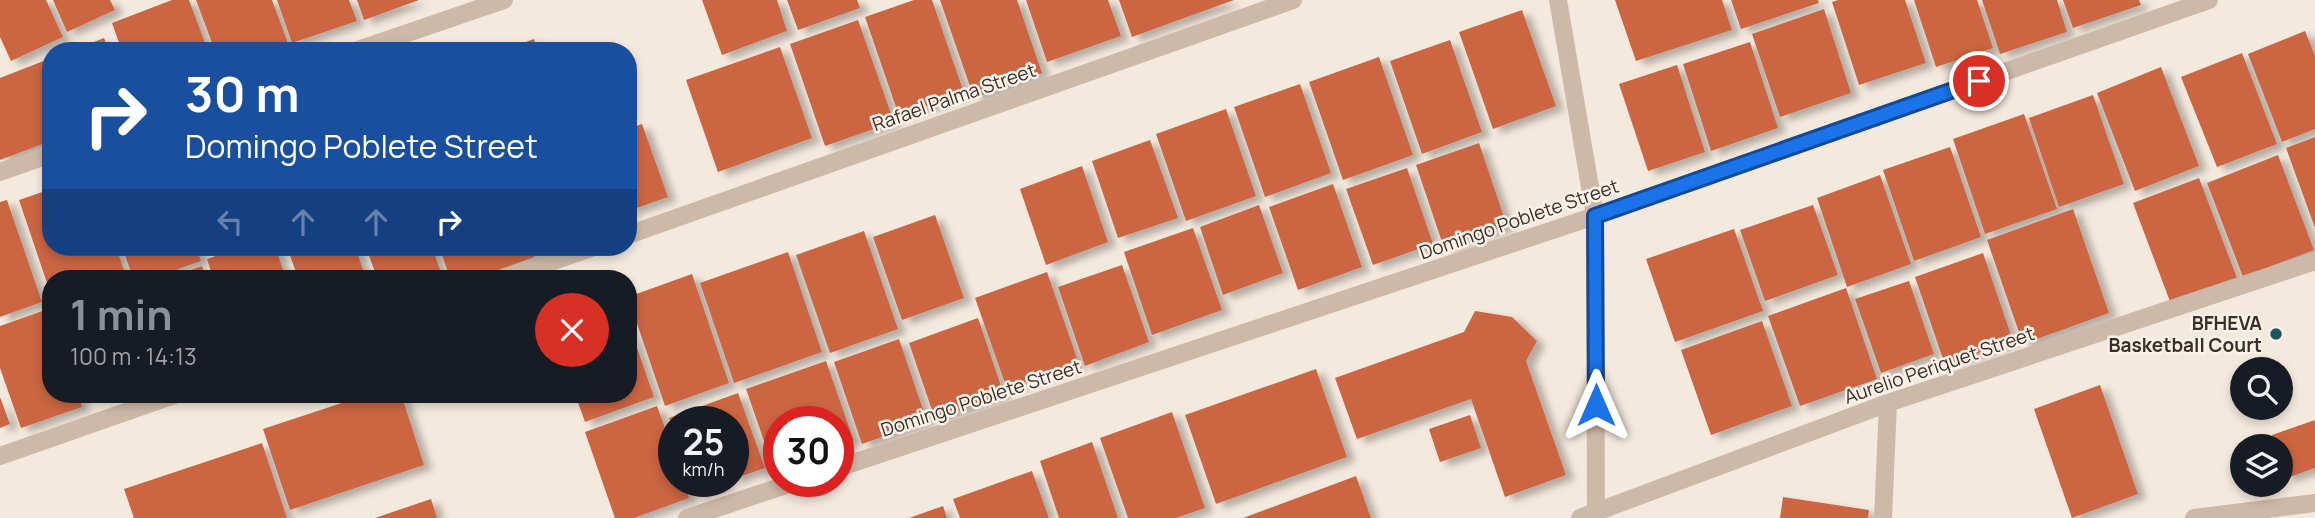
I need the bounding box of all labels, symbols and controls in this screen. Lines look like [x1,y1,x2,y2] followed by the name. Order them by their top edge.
[1949,51,2009,111] pin
[869,57,1039,137] street label: Rafael Palma Street
[185,60,300,127] text: 30 m
[1960,62,1998,100] icon: arrive
[70,70,161,161] icon: right
[185,124,538,168] text: Domingo Poblete Street
[1416,173,1622,265] street label: Domingo Poblete Street
[211,203,249,241] icon: left
[284,203,322,241] icon: ahead
[357,203,395,241] icon: ahead
[430,203,468,241] icon: right
[70,285,173,343] text: 1 min
[535,293,609,367] button: close
[2109,310,2262,358] place label: BFHEVA Basketball Court
[1840,320,2038,410] street label: Aurelio Periquet Street
[2268,326,2284,342] marker: BFHEVA Basketball Court
[70,340,197,372] text: 100 m · 14:13
[877,353,1085,443] street label: Domingo Poblete Street
[2230,357,2293,497] map controls
[2230,357,2293,420] button: search
[1559,368,1633,442] position arrow
[763,406,854,497] speed limit sign: 30
[683,418,724,466] text: 25
[2230,434,2293,497] button: layers
[683,457,724,481] text: km/h

